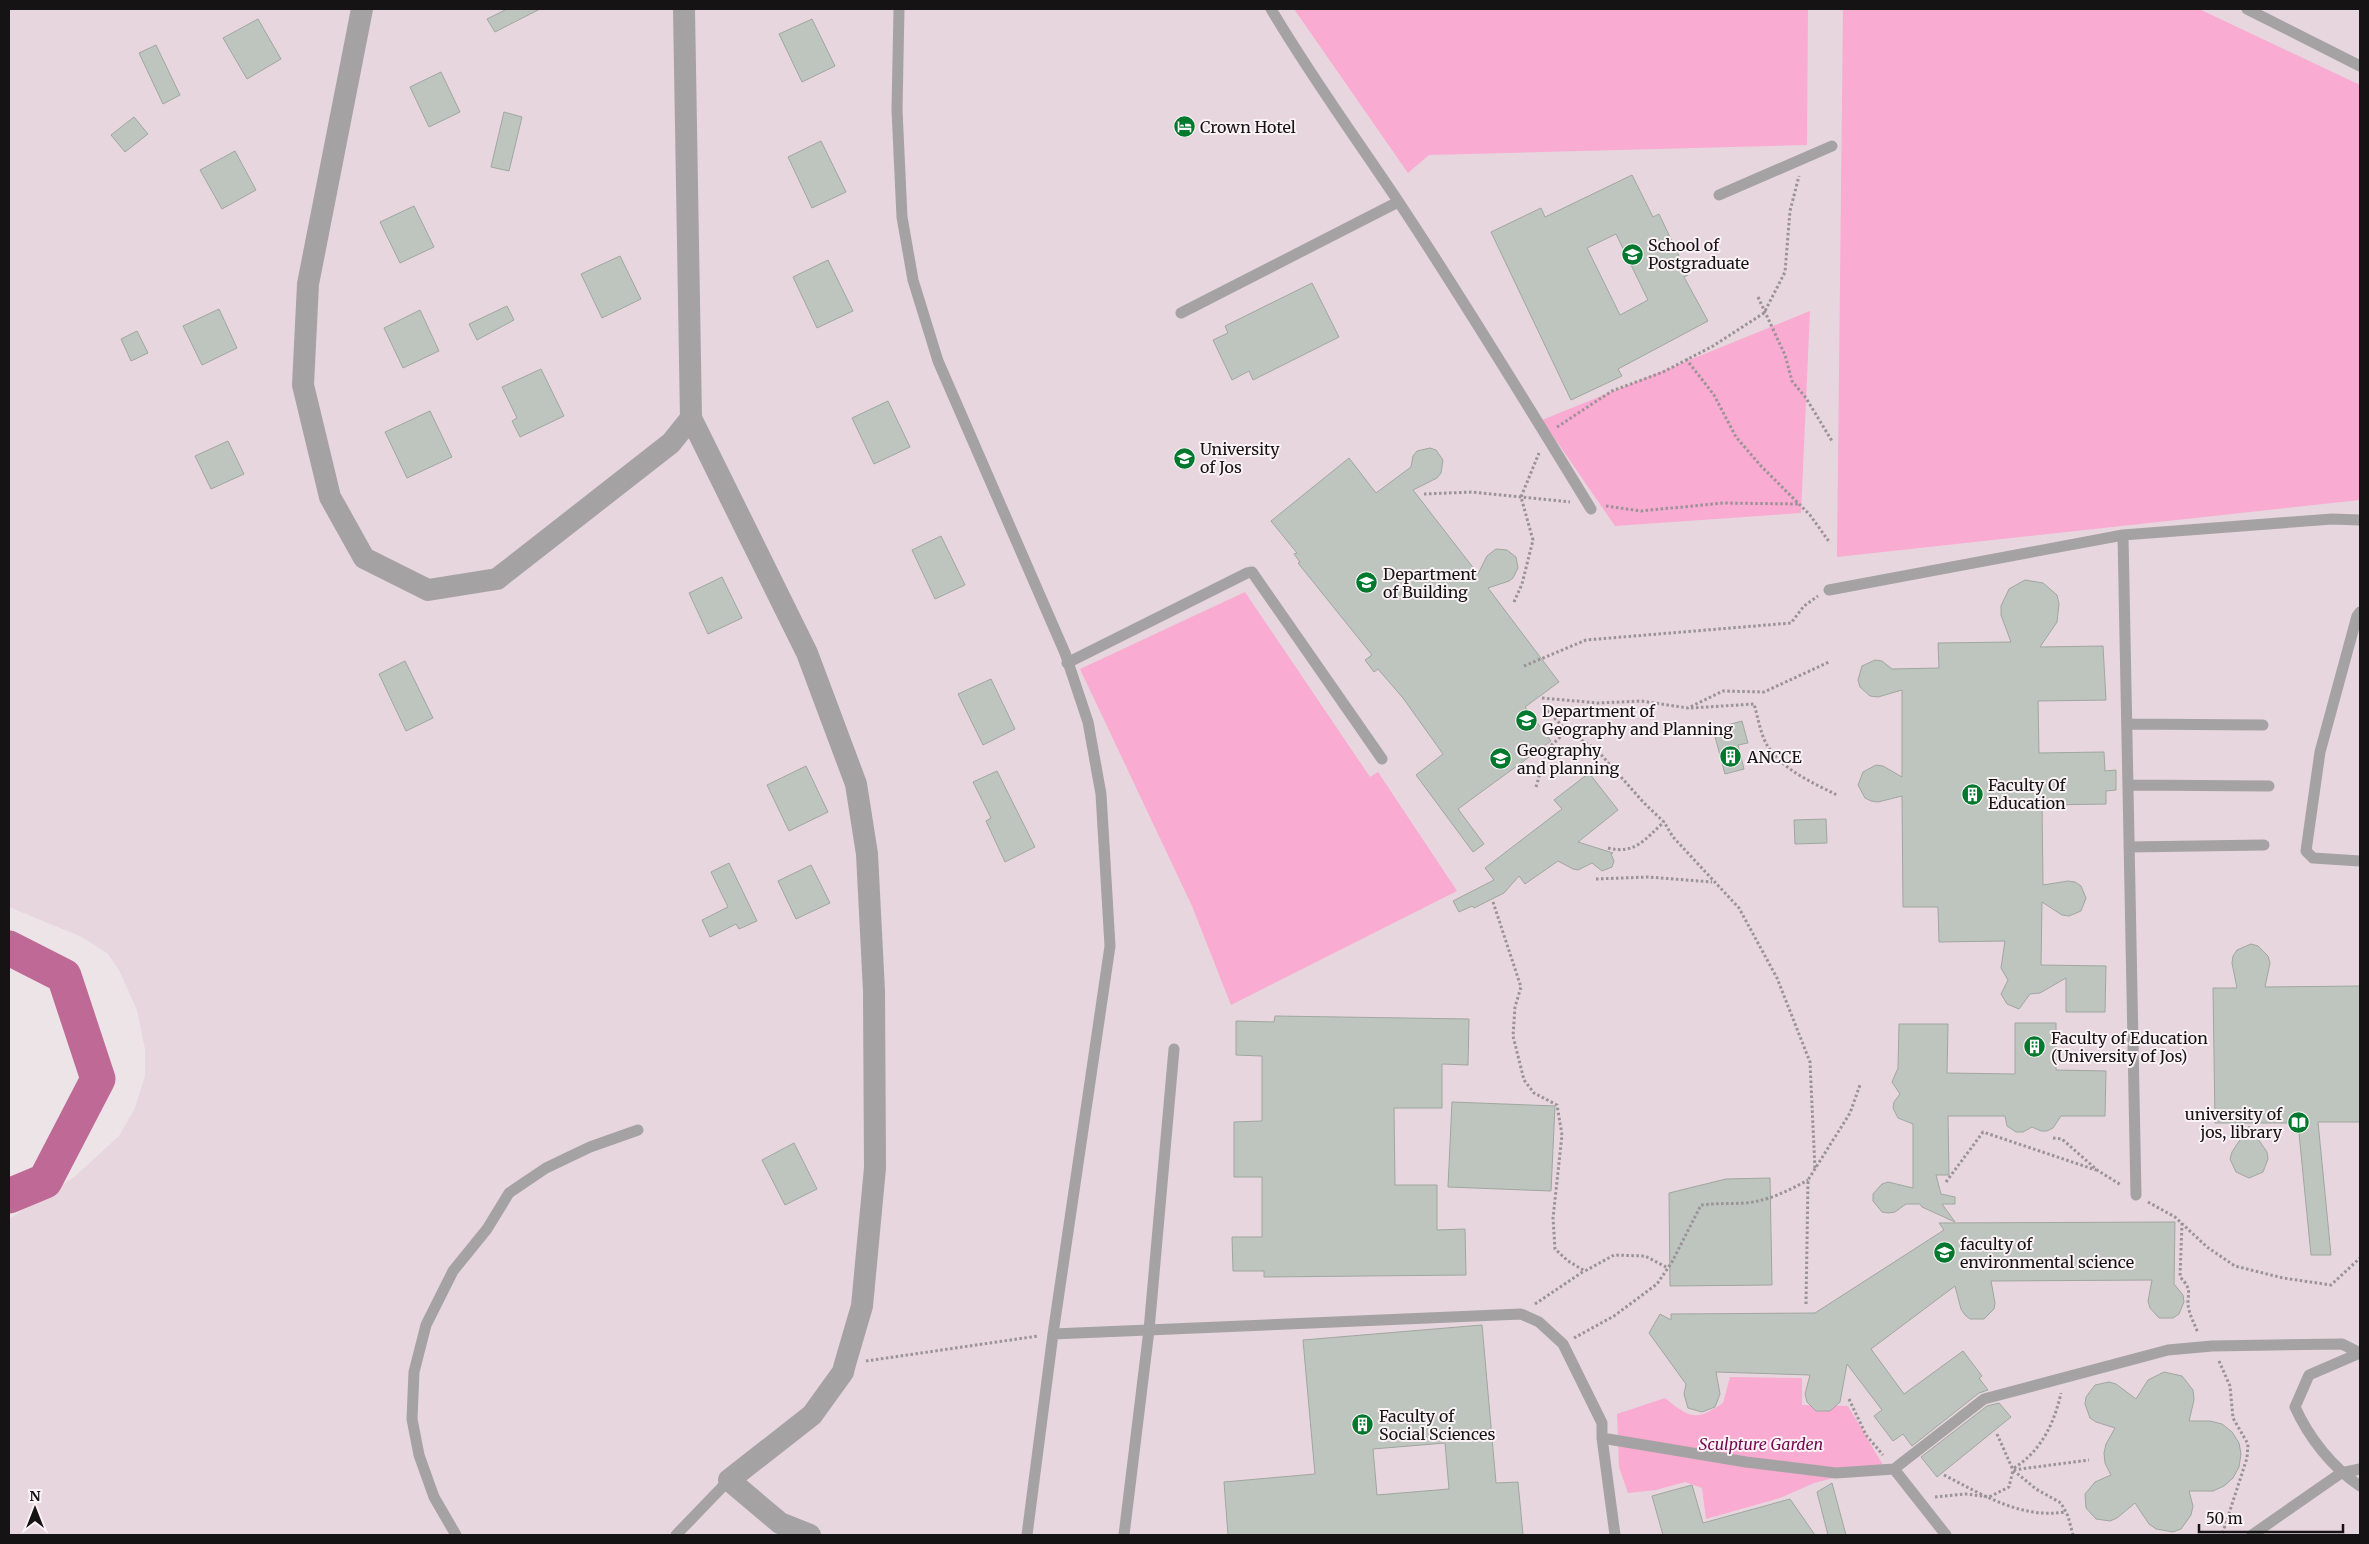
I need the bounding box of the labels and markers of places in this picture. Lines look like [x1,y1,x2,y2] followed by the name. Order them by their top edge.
[1172,115,1196,139] hotel icon: Crown Hotel
[1200,117,1296,137] place label: Crown Hotel
[1648,235,1749,273] place label: School of Postgraduate
[1620,242,1644,266] school or university icon: School of Postgraduate
[1200,439,1280,477] place label: University of Jos
[1172,446,1196,470] school or university icon: University of Jos
[1383,564,1477,602] place label: Department of Building
[1355,571,1379,595] school or university icon: Department of Building
[1542,701,1733,739] place label: Department of Geography and Planning
[1514,708,1538,732] school or university icon: Department of Geography and Planning
[1517,740,1620,778] place label: Geography and planning
[1719,745,1743,769] building icon: ANCCE
[1489,747,1513,771] school or university icon: Geography and planning
[1746,747,1803,767] place label: ANCCE
[1988,775,2066,813] place label: Faculty Of Education
[1960,782,1984,806] building icon: Faculty Of Education
[2051,1028,2208,1066] place label: Faculty of Education (University of Jos)
[2023,1035,2047,1059] building icon: Faculty of Education (University of Jos)
[2185,1104,2283,1142] place label: university of jos, library
[2286,1111,2310,1135] library icon: university of jos, library
[1960,1234,2134,1272] place label: faculty of environmental science
[1932,1241,1956,1265] school or university icon: faculty of environmental science
[1379,1406,1495,1444] place label: Faculty of Social Sciences
[1351,1413,1375,1437] building icon: Faculty of Social Sciences

